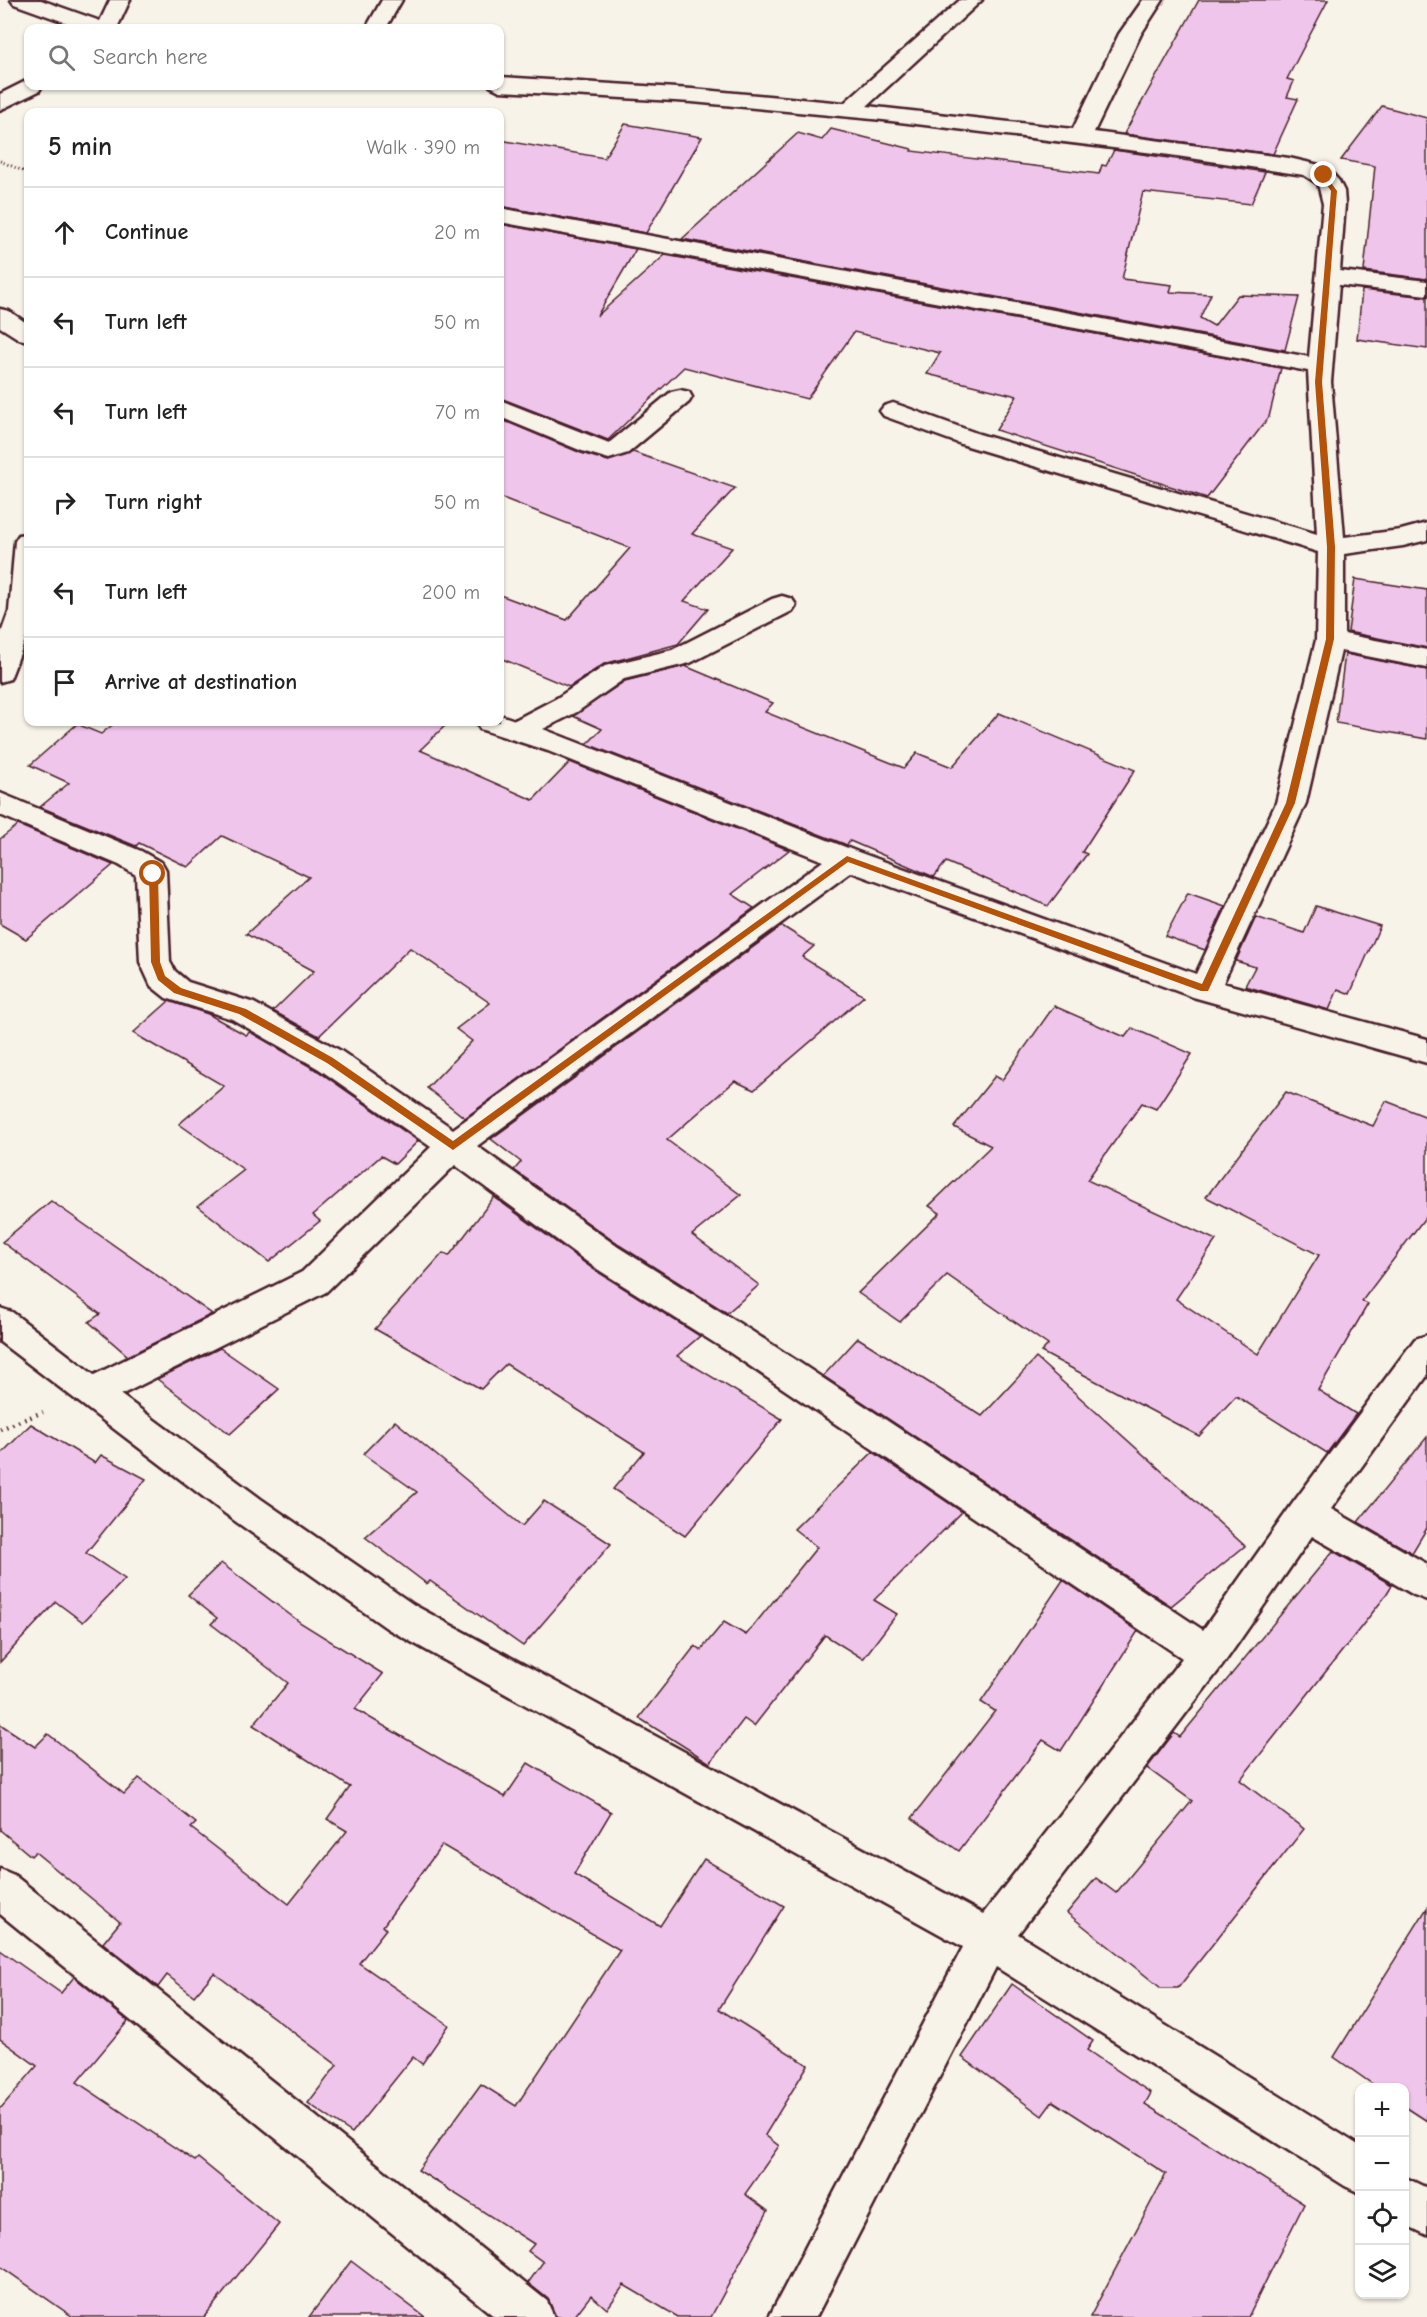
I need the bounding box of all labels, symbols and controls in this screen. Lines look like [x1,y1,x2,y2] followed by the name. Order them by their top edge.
[24,24,504,90] search box
[45,41,78,74] icon: search
[93,44,208,70] text: Search here
[48,132,112,162] text: 5 min
[367,136,480,159] text: Walk · 390 m
[1310,161,1336,187] route end
[48,216,81,249] icon: ahead
[105,219,188,245] text: Continue
[434,221,480,244] text: 20 m
[48,306,81,339] icon: left
[105,309,187,335] text: Turn left
[434,311,480,334] text: 50 m
[48,396,81,429] icon: left
[105,399,187,425] text: Turn left
[435,401,480,424] text: 70 m
[48,486,81,519] icon: right
[105,489,202,515] text: Turn right
[434,491,480,514] text: 50 m
[48,576,81,609] icon: left
[105,579,187,605] text: Turn left
[422,581,480,604] text: 200 m
[48,666,81,699] icon: arrive
[105,669,297,695] text: Arrive at destination
[139,860,165,886] route start
[1355,2083,1409,2299] map controls
[1355,2083,1409,2137] button: +
[1355,2137,1409,2191] button: −
[1355,2191,1409,2245] button: locate
[1355,2245,1409,2299] button: layers

